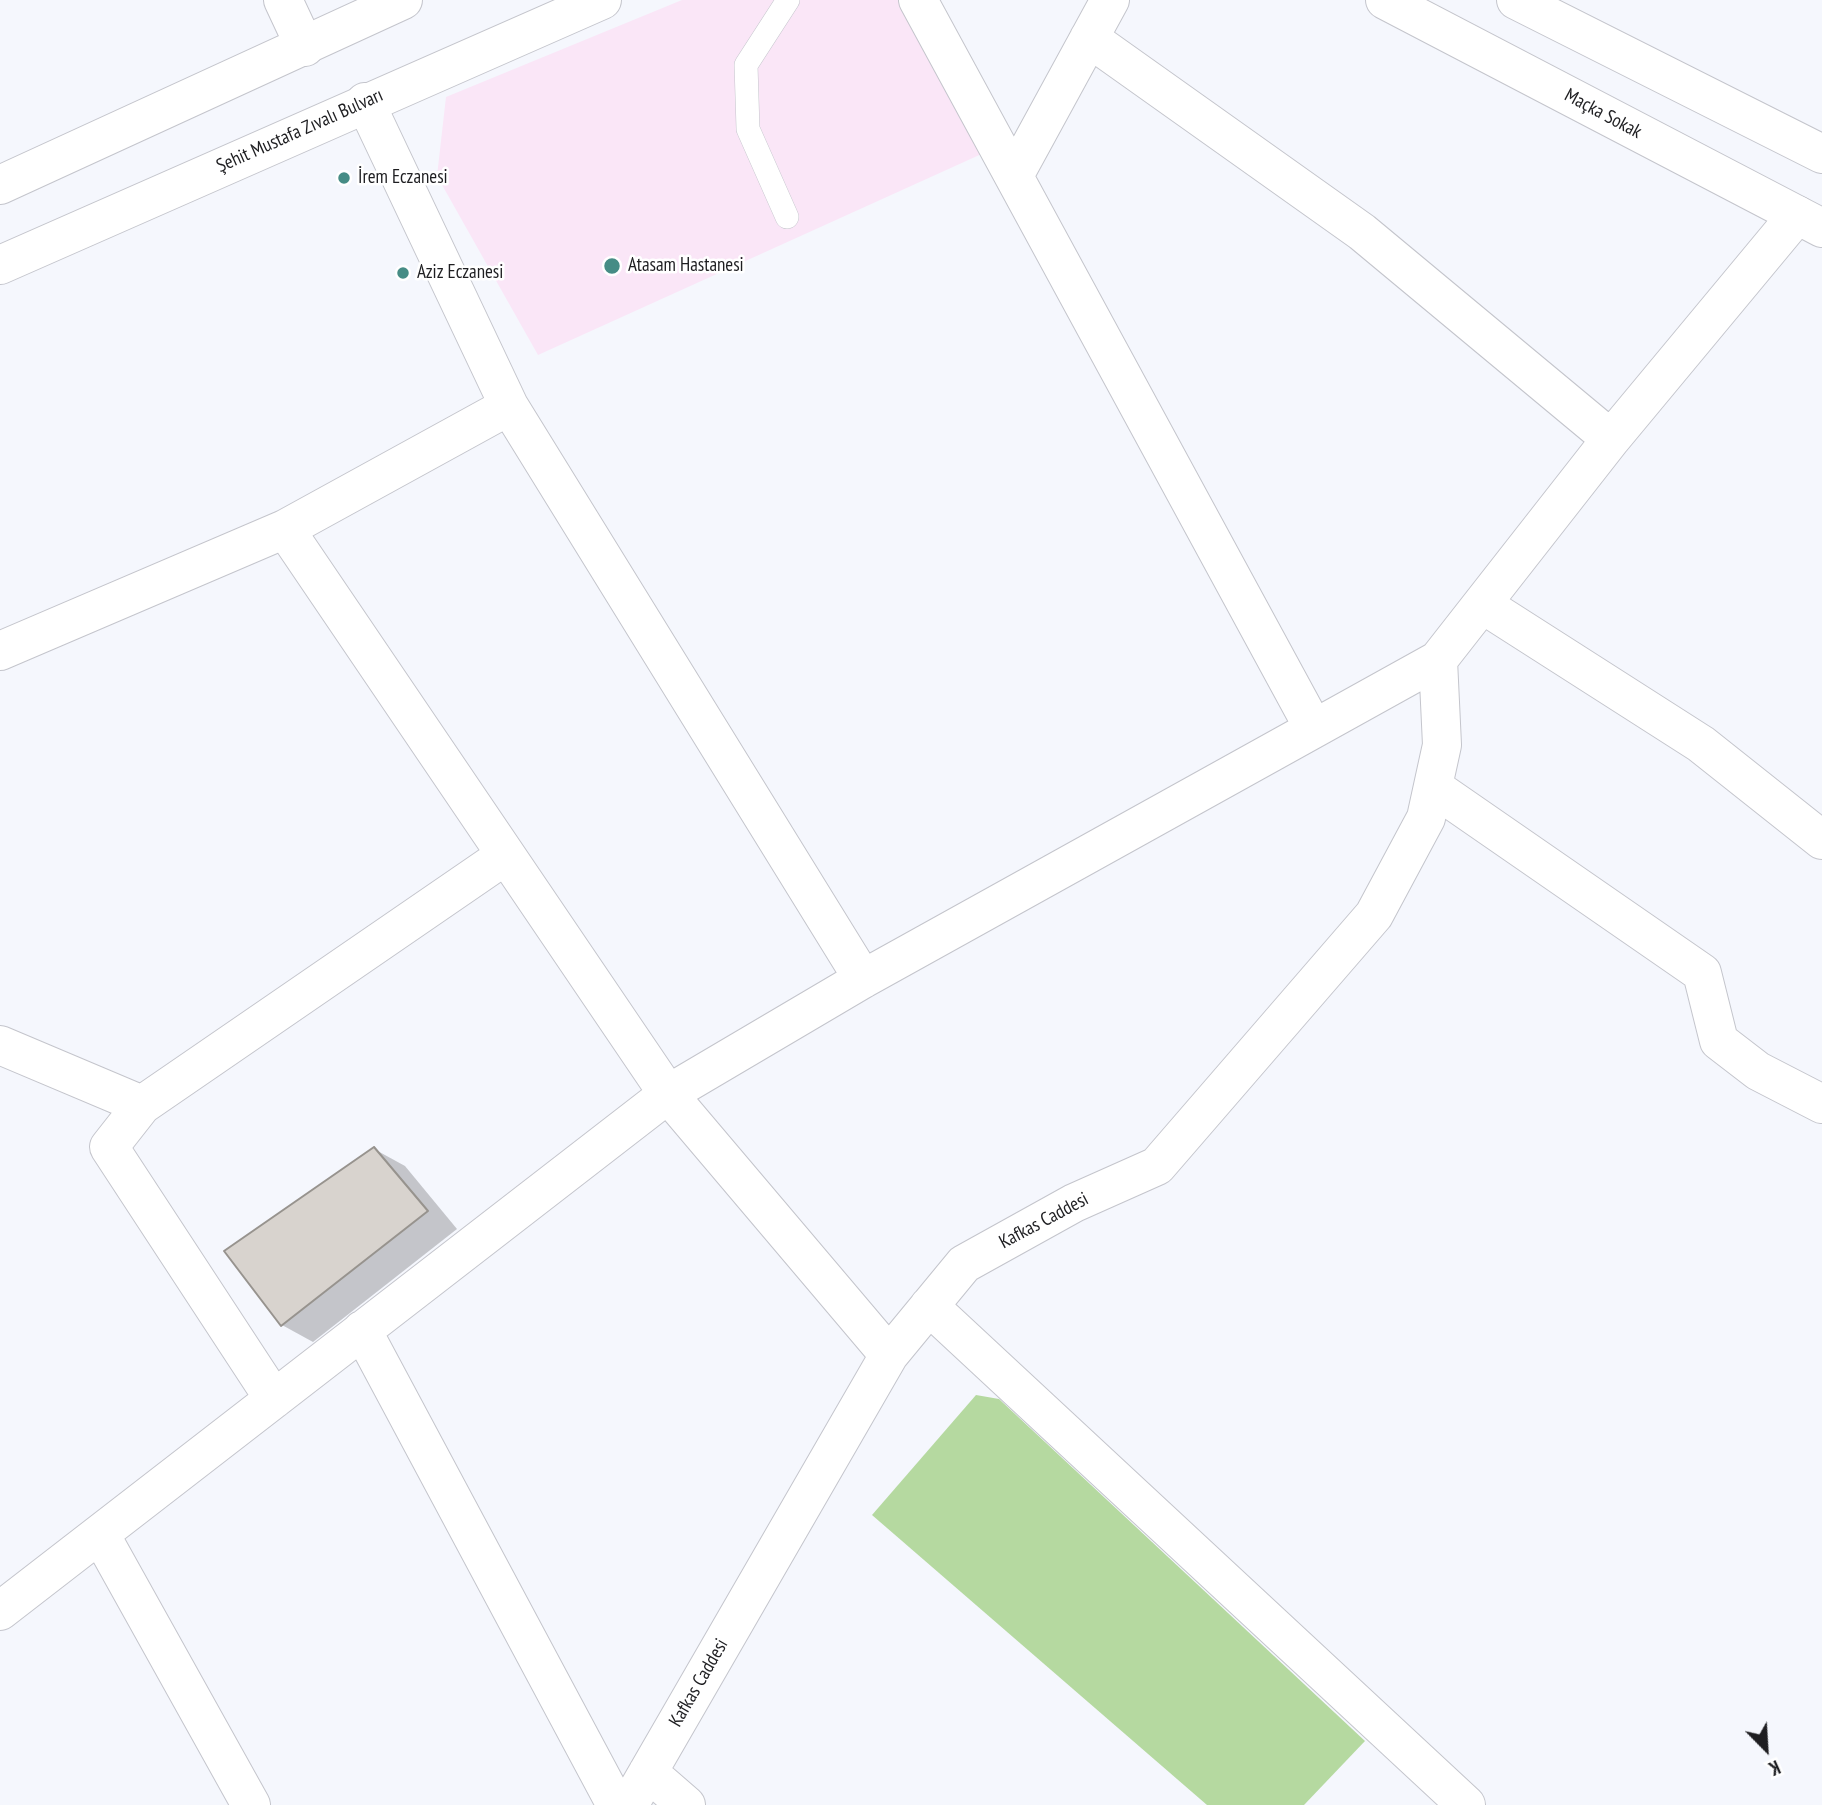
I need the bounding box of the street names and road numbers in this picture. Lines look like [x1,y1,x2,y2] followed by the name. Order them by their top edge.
[213,84,387,178] street label: Şehit Mustafa Zıvalı Bulvarı
[1560,84,1646,144] street label: Maçka Sokak
[995,1188,1093,1254] street label: Kafkas Caddesi
[665,1635,733,1731] street label: Kafkas Caddesi

